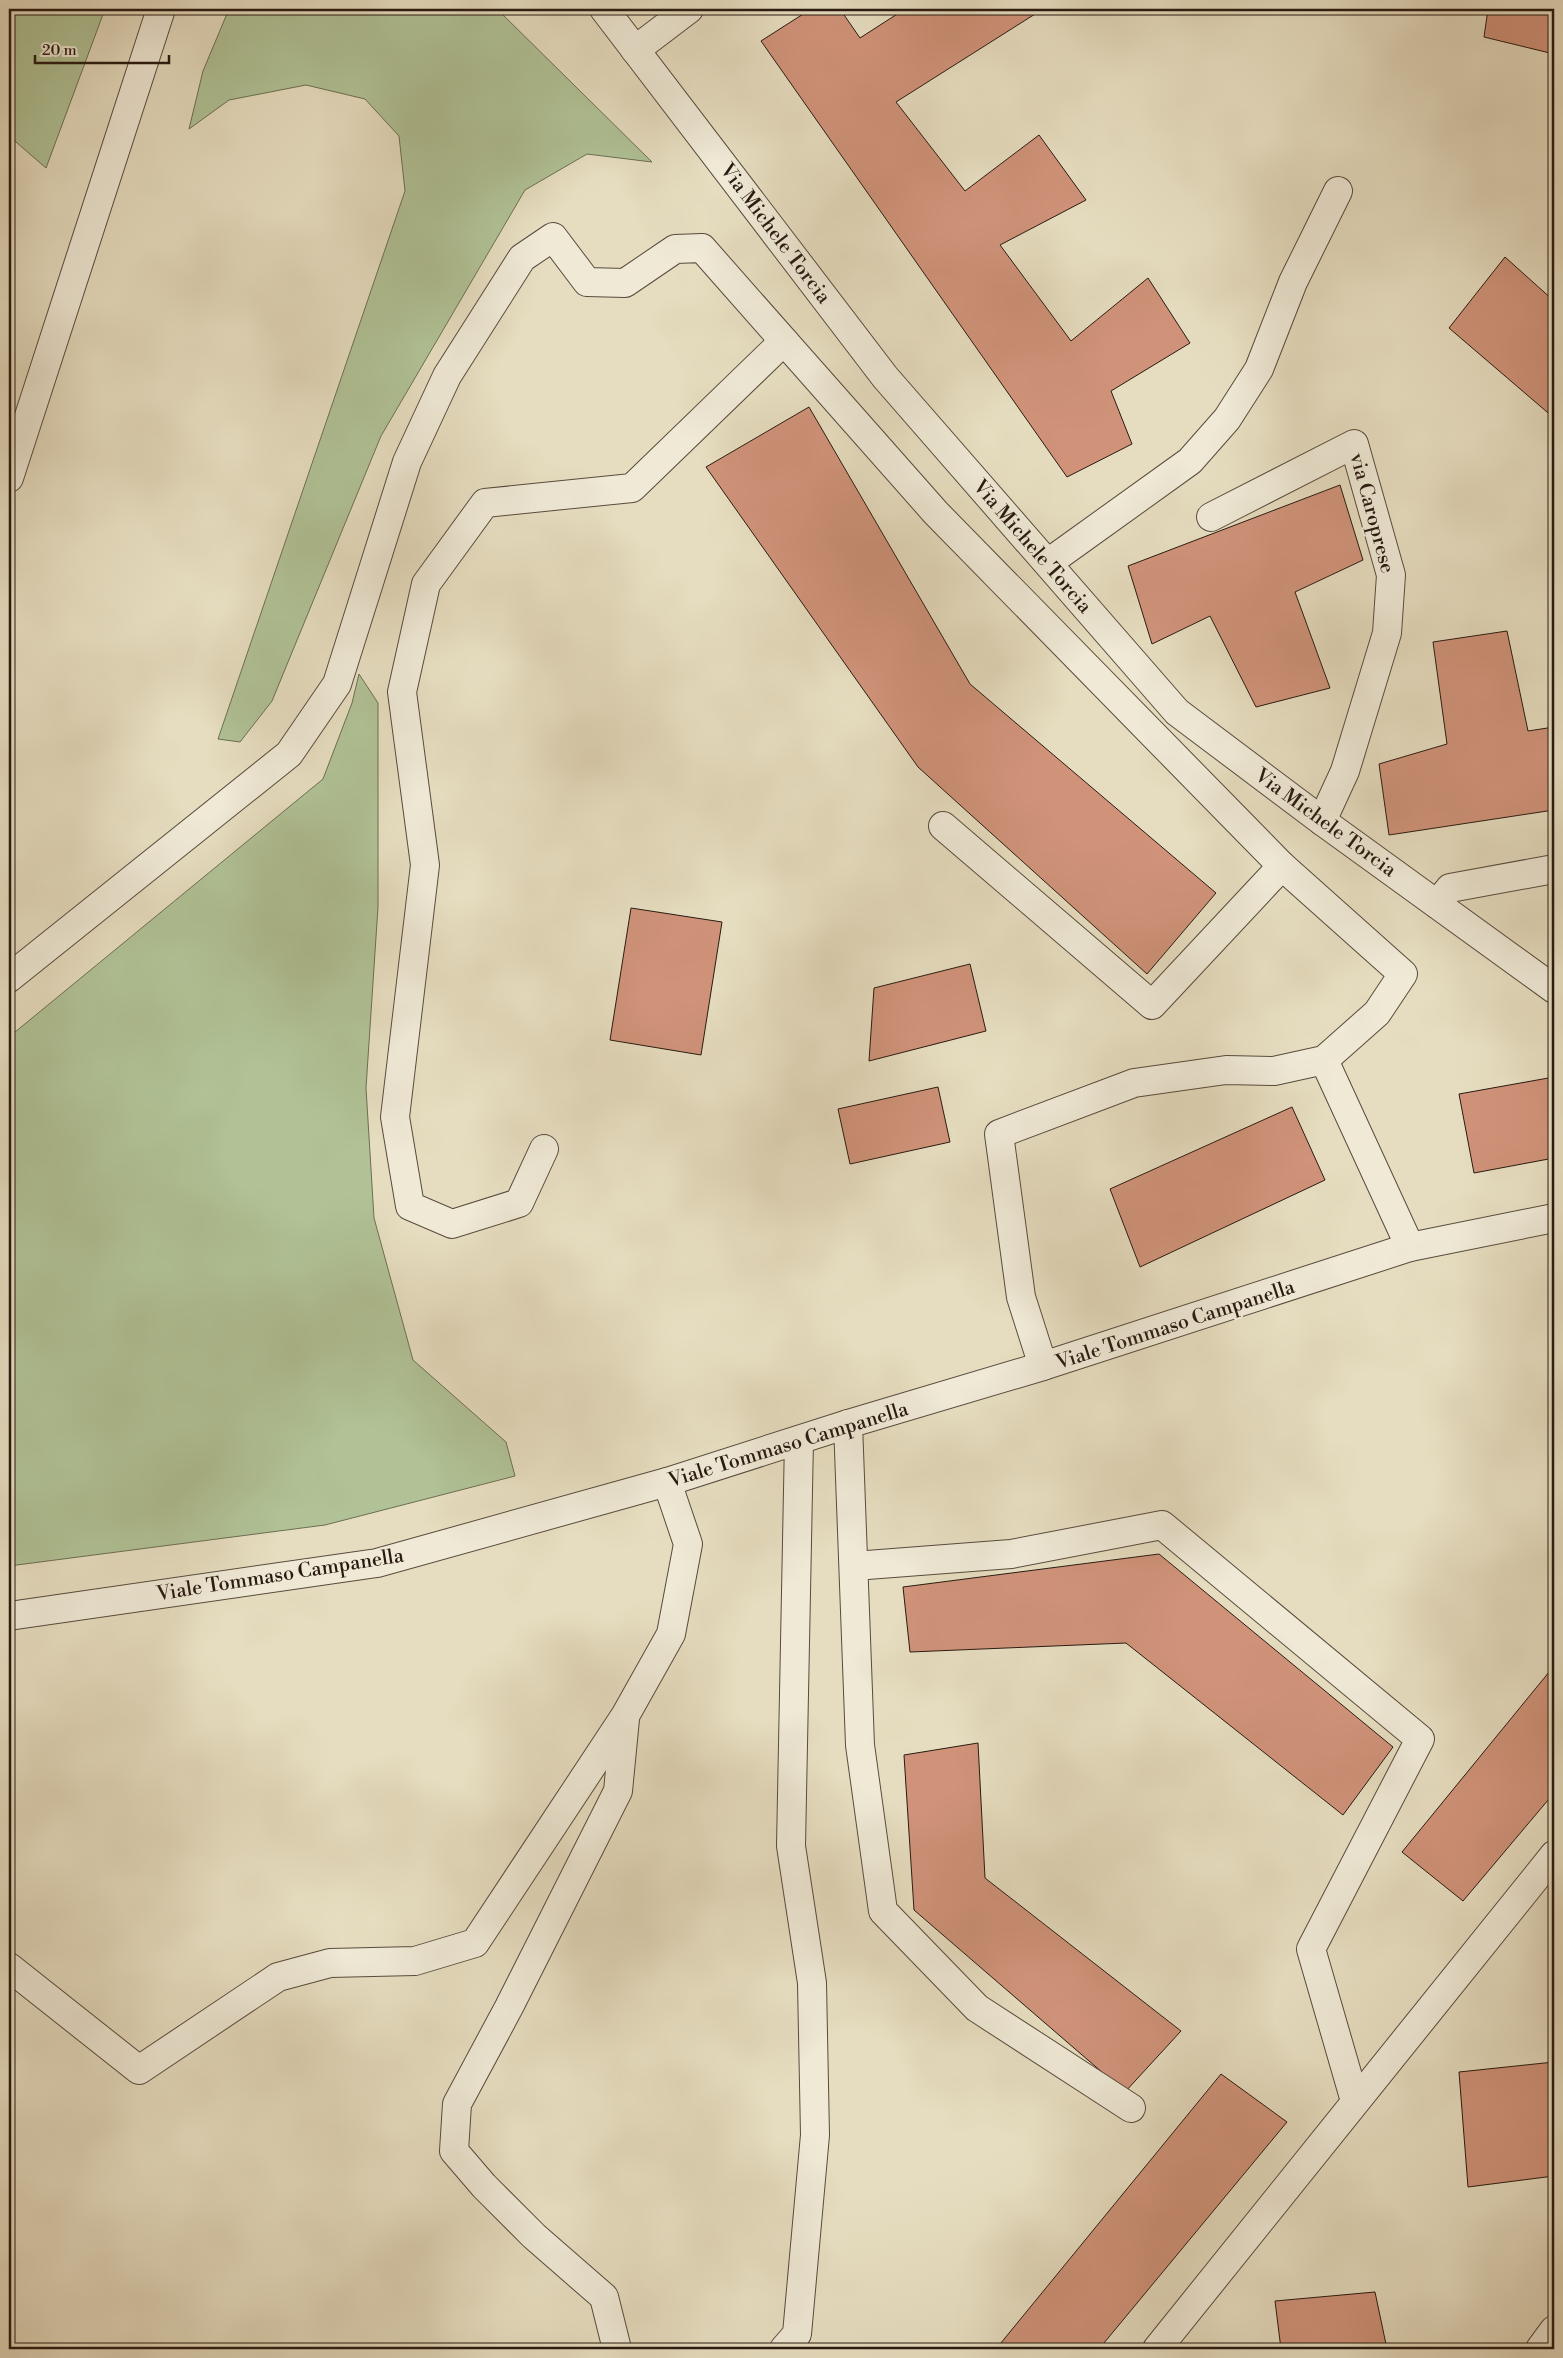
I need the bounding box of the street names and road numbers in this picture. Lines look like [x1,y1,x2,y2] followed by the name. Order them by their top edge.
[713,158,836,310] street label: Via Michele Torcia
[1343,450,1400,576] street label: via Caroprese
[966,474,1097,620] street label: Via Michele Torcia
[1249,763,1402,884] street label: Via Michele Torcia
[1052,1275,1299,1376] street label: Viale Tommaso Campanella
[664,1397,912,1494] street label: Viale Tommaso Campanella
[154,1543,406,1608] street label: Viale Tommaso Campanella

